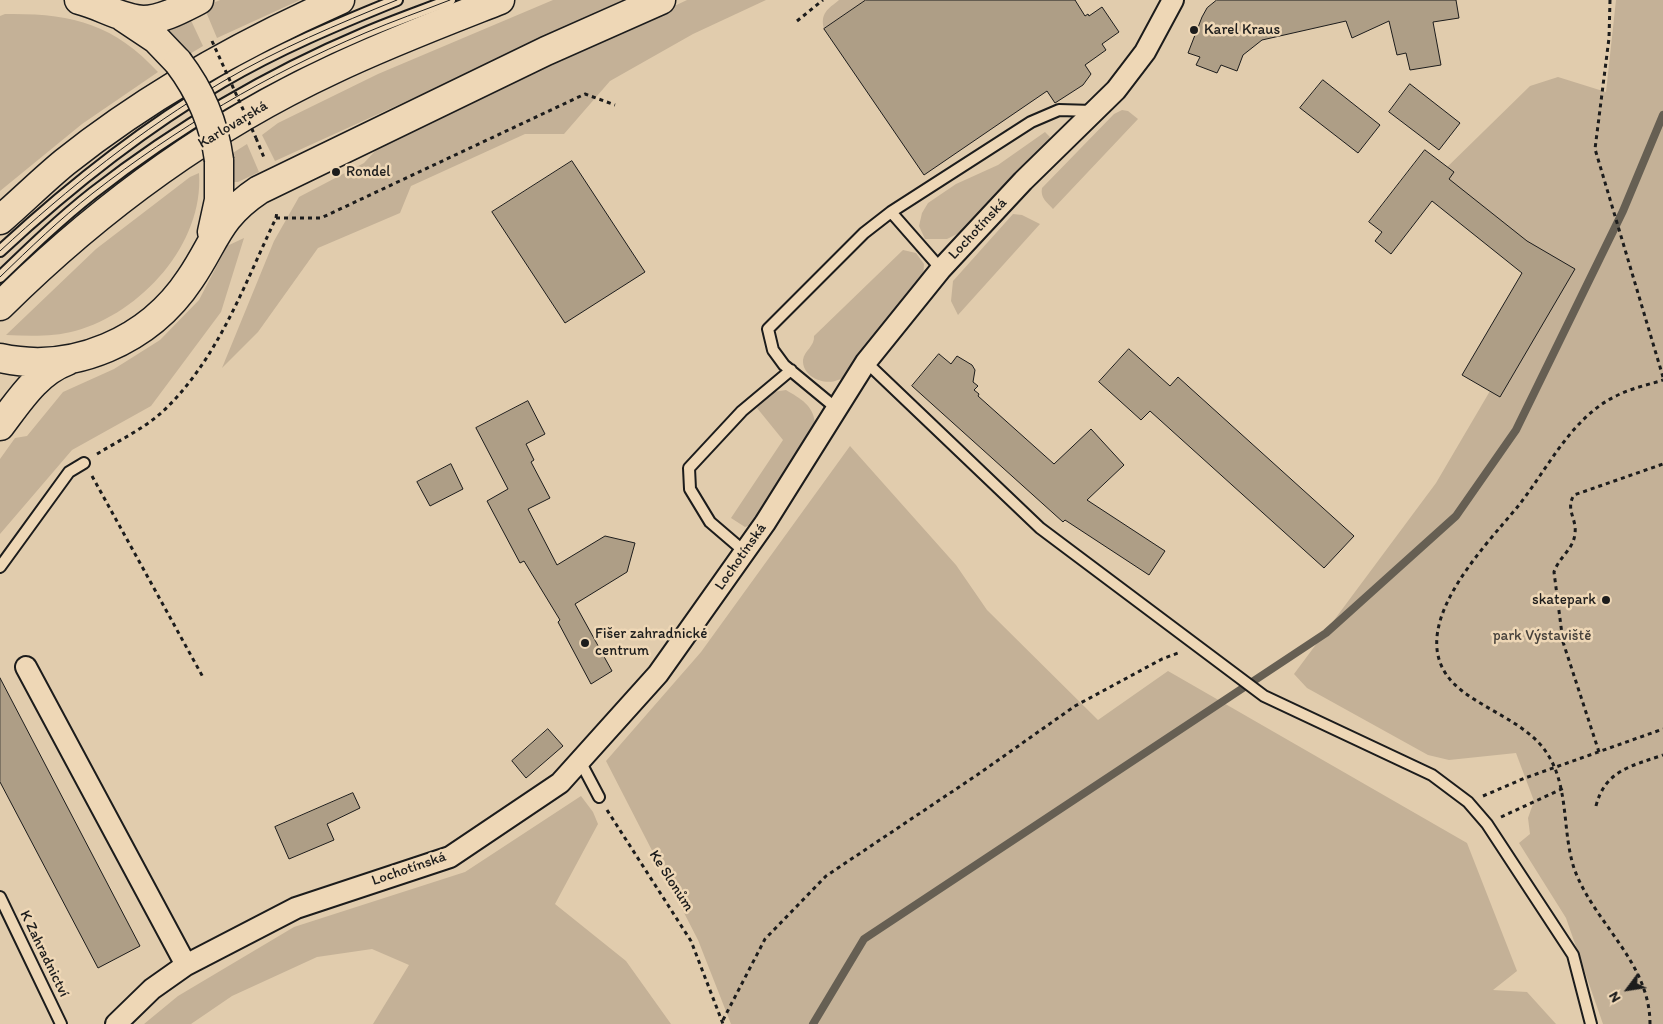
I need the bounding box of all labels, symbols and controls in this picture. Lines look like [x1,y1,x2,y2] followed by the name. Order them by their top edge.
[1204,21,1280,39] place label: Karel Kraus
[1188,24,1200,36] marker: Karel Kraus
[195,97,271,153] street label: Karlovarská
[346,163,391,181] place label: Rondel
[330,166,342,178] marker: Rondel
[945,194,1011,264] street label: Lochotínská
[711,520,771,594] street label: Lochotínská
[1532,591,1596,609] place label: skatepark
[1600,594,1612,606] marker: skatepark
[595,625,707,660] place label: Fišer zahradnické centrum
[1493,627,1591,645] park label: park Výstaviště
[579,637,591,649] marker: Fišer zahradnické centrum
[645,847,697,915] street label: Ke Slonům
[369,848,449,890] street label: Lochotínská
[15,908,73,1000] street label: K Zahradnictví
[1603,964,1653,1014] north arrow
[1605,989,1624,1005] text: N

